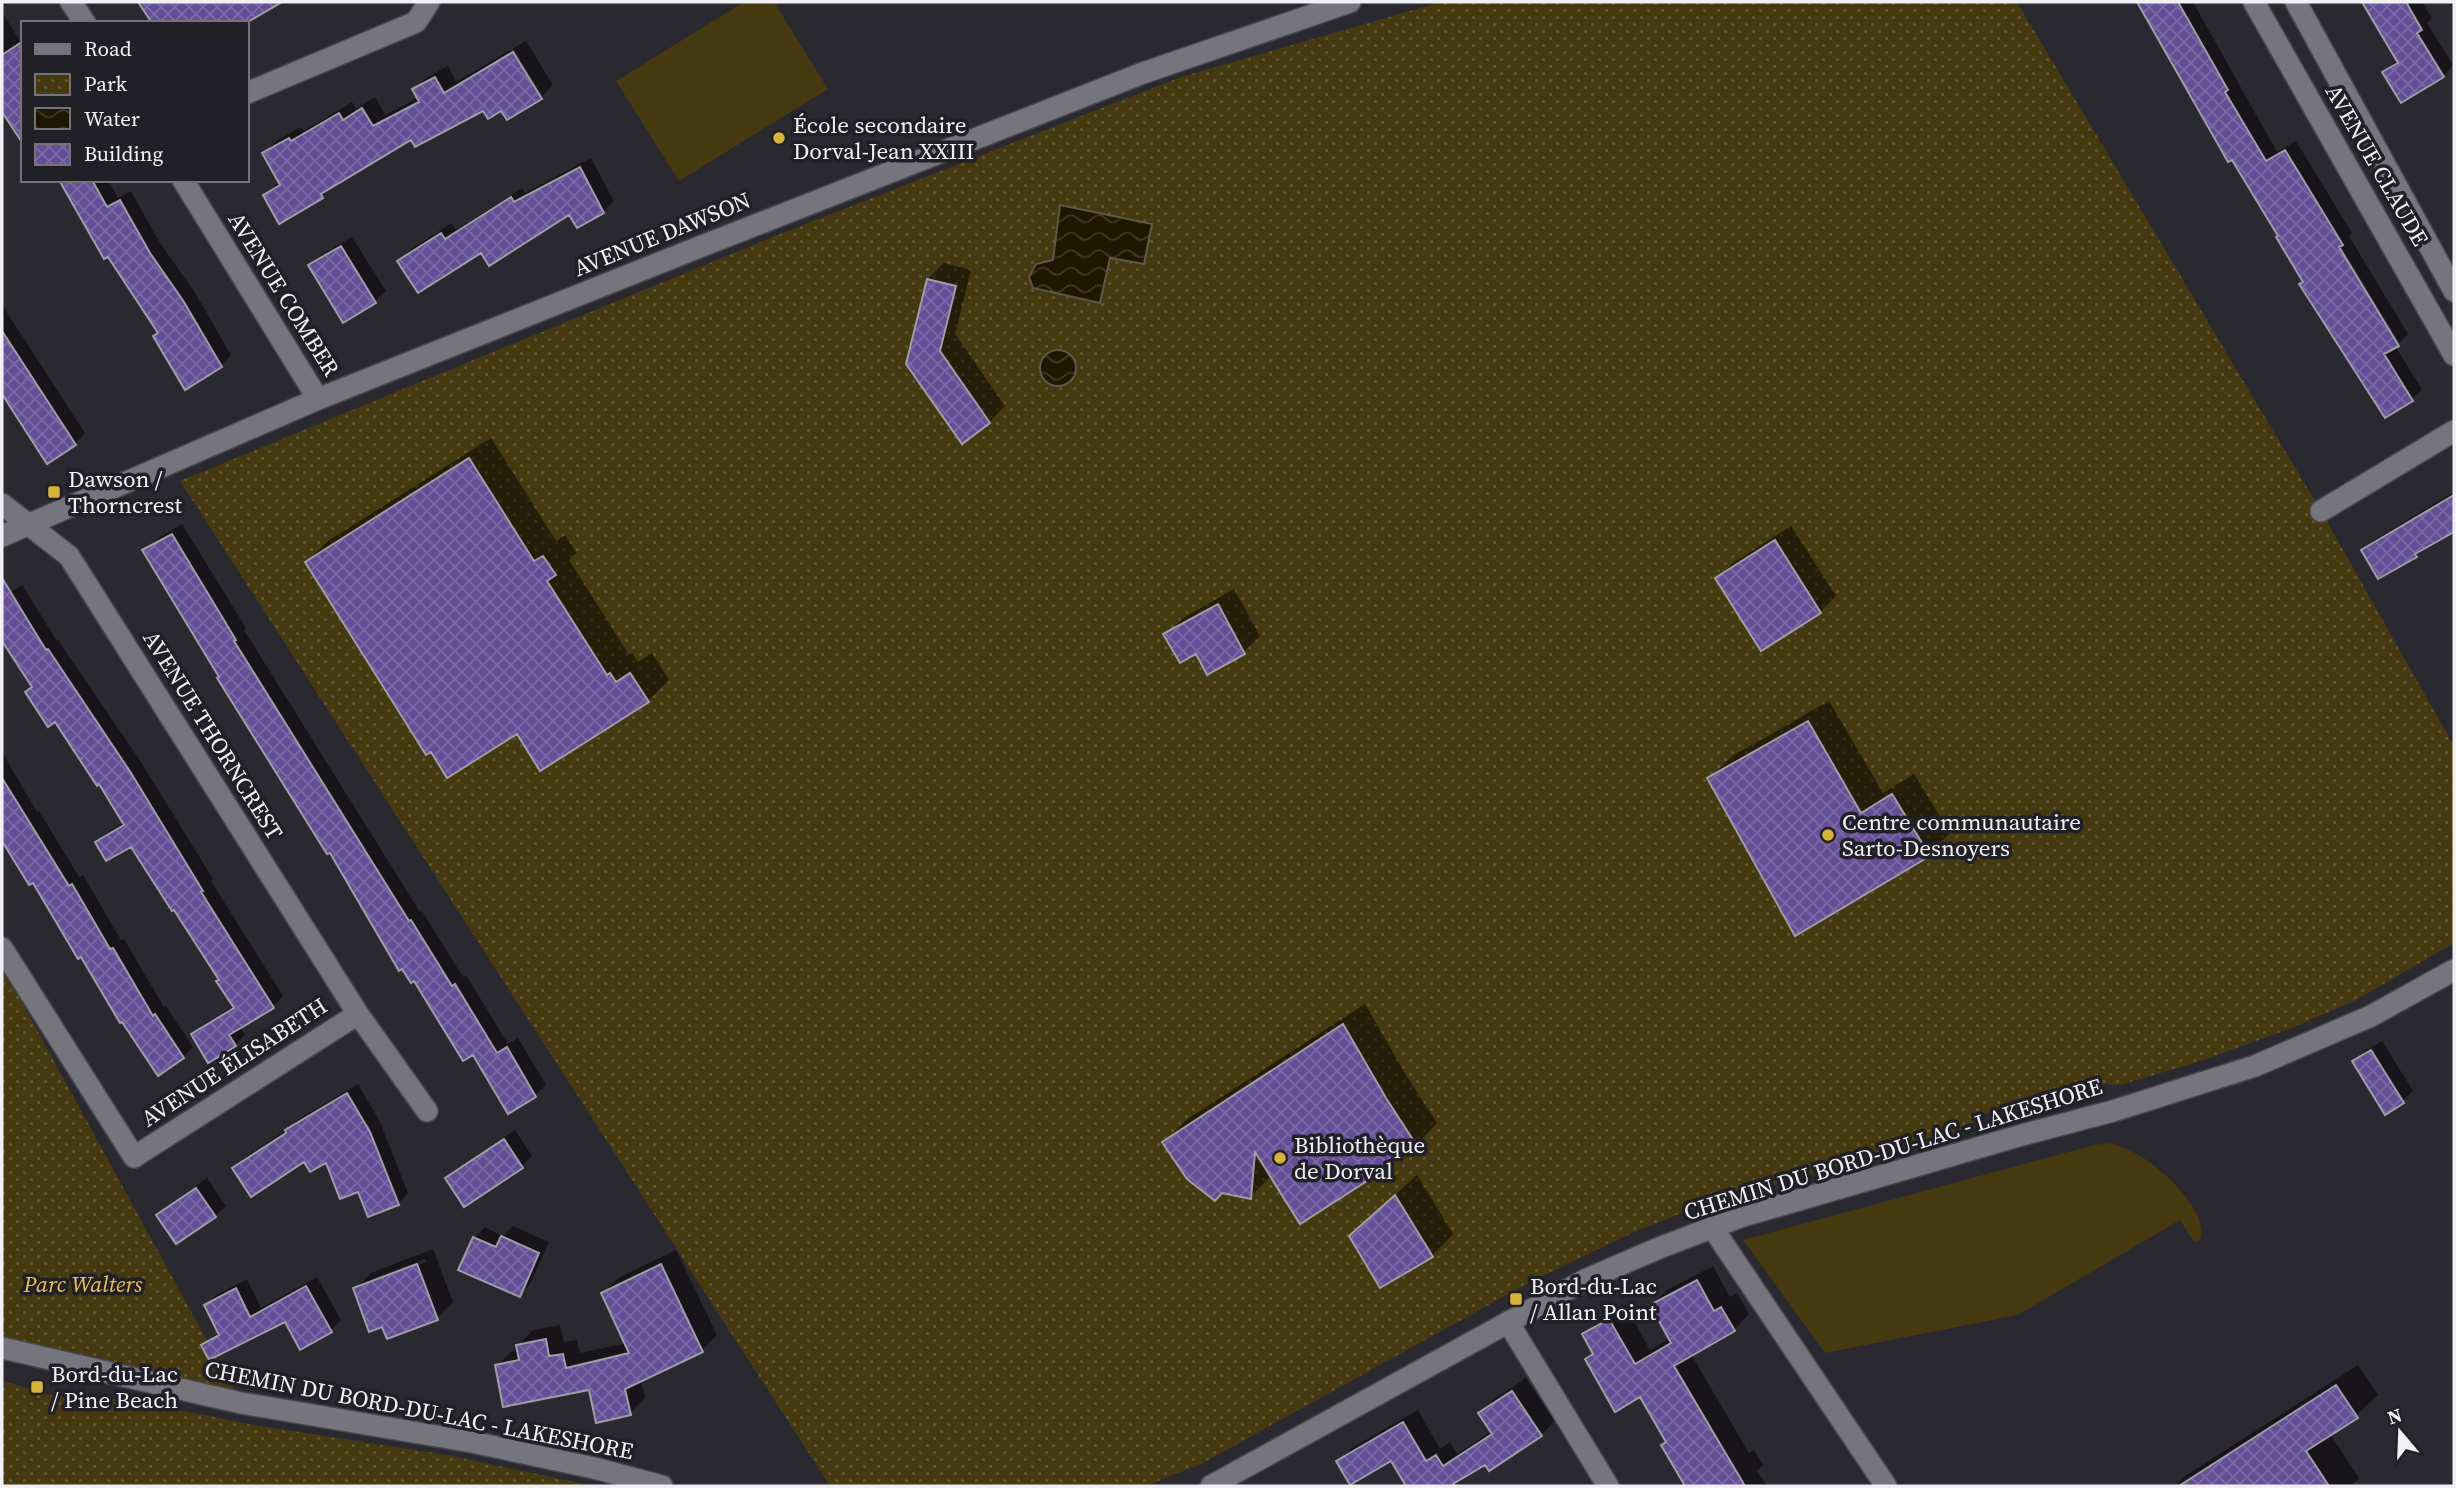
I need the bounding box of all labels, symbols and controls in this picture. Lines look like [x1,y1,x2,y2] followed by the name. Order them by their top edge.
[21,21,248,182] legend
[84,34,132,63] text: Road
[84,69,128,98] text: Park
[2318,78,2436,252] street label: AVENUE CLAUDE
[84,104,140,133] text: Water
[793,109,974,167] place label: École secondaire Dorval-Jean XXIII
[771,130,787,146] marker: École secondaire Dorval-Jean XXIII
[84,139,163,168] text: Building
[569,184,755,284] street label: AVENUE DAWSON
[221,206,347,382] street label: AVENUE COMBER
[68,463,182,521] place label: Dawson / Thorncrest
[46,484,62,500] marker: Dawson / Thorncrest
[136,624,290,846] street label: AVENUE THORNCREST
[1842,806,2081,864] place label: Centre communautaire Sarto-Desnoyers
[1820,827,1836,843] marker: Centre communautaire Sarto-Desnoyers
[135,990,333,1134] street label: AVENUE ÉLISABETH
[1680,1070,2106,1228] street label: CHEMIN DU BORD-DU-LAC - LAKESHORE
[1294,1129,1425,1187] place label: Bibliothèque de Dorval
[1272,1150,1288,1166] marker: Bibliothèque de Dorval
[23,1268,143,1300] park label: Parc Walters
[1530,1270,1657,1328] place label: Bord-du-Lac / Allan Point
[1508,1291,1524,1307] marker: Bord-du-Lac / Allan Point
[202,1353,636,1467] street label: CHEMIN DU BORD-DU-LAC - LAKESHORE
[51,1358,178,1416] place label: Bord-du-Lac / Pine Beach
[29,1379,45,1395] marker: Bord-du-Lac / Pine Beach
[2365,1397,2435,1467] north arrow
[2384,1401,2405,1430] text: N

